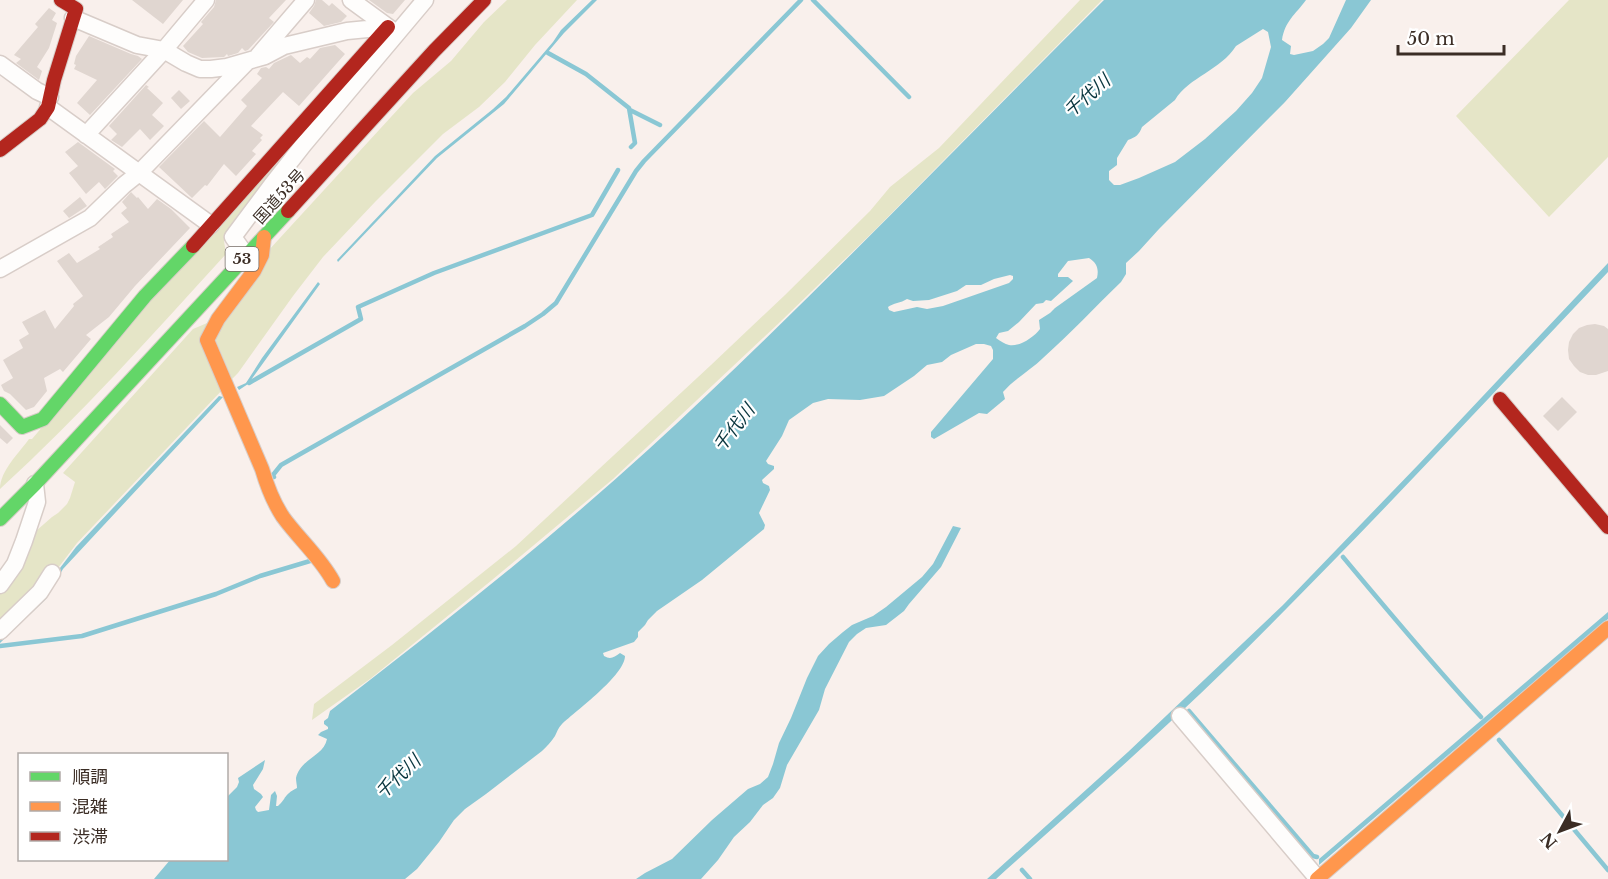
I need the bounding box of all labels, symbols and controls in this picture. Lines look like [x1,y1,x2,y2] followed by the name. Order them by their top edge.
[1398,18,1504,56] scale bar
[1407,28,1455,50] text: 50 m
[1059,69,1116,122] water label: 千代川
[249,164,309,228] street label: 国道53号
[226,247,258,271] road number: 53
[709,398,761,456] water label: 千代川
[371,749,427,804] water label: 千代川
[18,753,228,861] legend
[72,766,108,788] text: 順調
[72,796,108,818] text: 混雑
[1530,801,1590,861] north arrow
[72,826,108,848] text: 渋滞
[1536,829,1561,853] text: N

